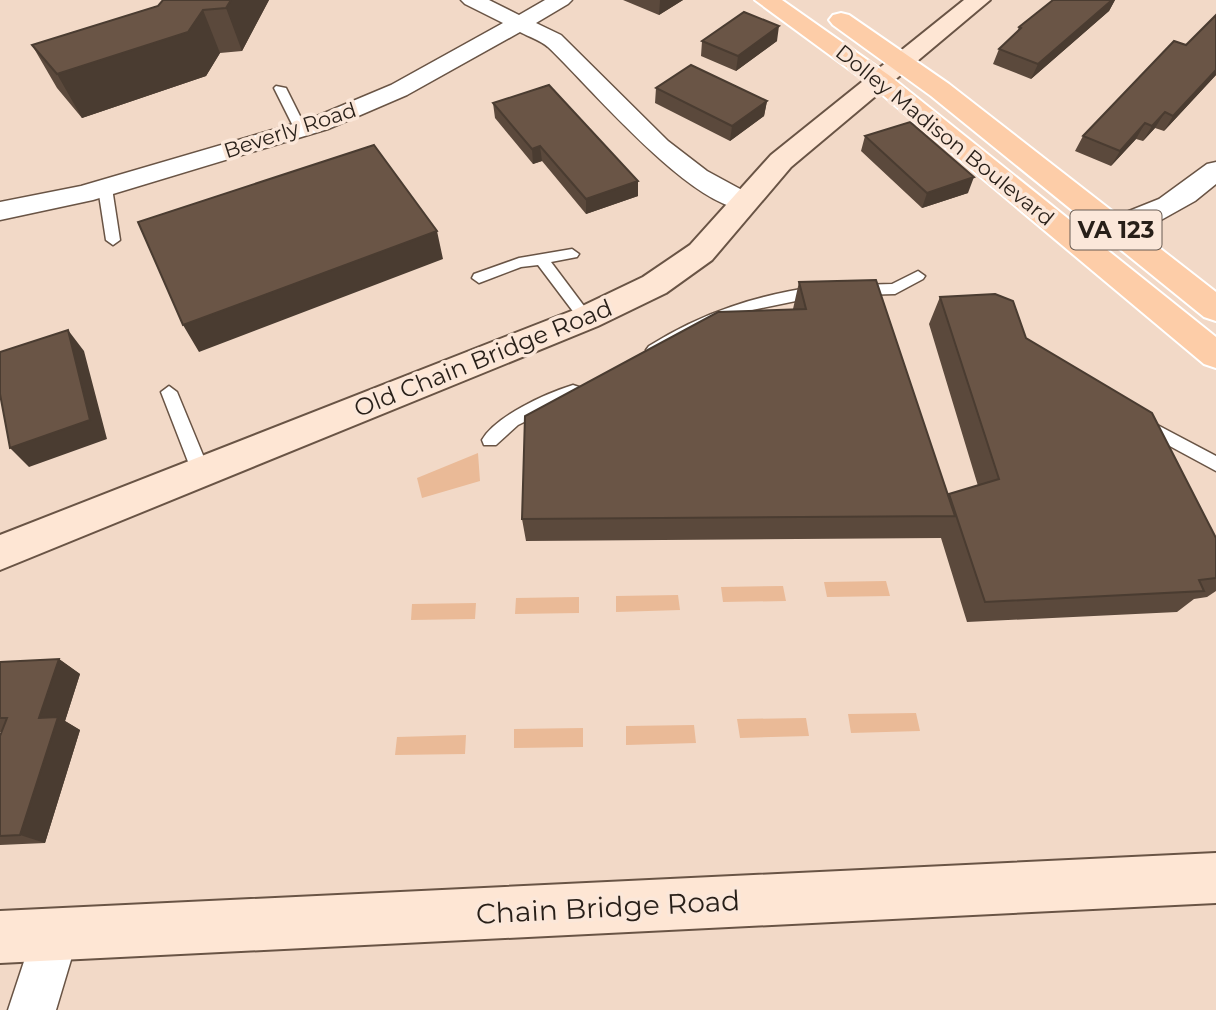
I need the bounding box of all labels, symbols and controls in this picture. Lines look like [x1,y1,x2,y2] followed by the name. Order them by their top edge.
[831,39,1059,231] street label: Dolley Madison Boulevard
[221,97,359,163] street label: Beverly Road
[1070,210,1162,249] road number: VA 123
[350,293,616,423] street label: Old Chain Bridge Road
[475,883,741,931] street label: Chain Bridge Road

